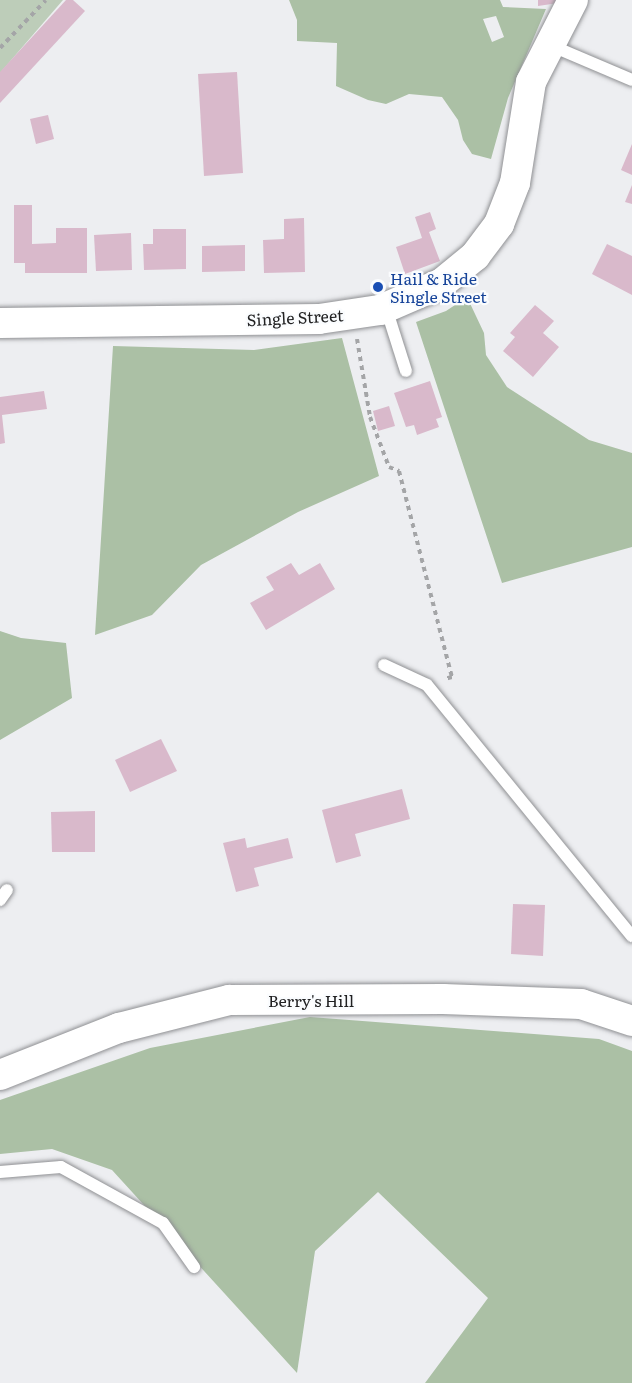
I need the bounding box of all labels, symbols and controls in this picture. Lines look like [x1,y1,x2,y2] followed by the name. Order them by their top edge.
[390,268,487,306] place label: Hail & Ride Single Street
[371,280,385,294] marker: Hail & Ride Single Street
[246,305,344,329] street label: Single Street
[268,990,354,1010] street label: Berry's Hill

